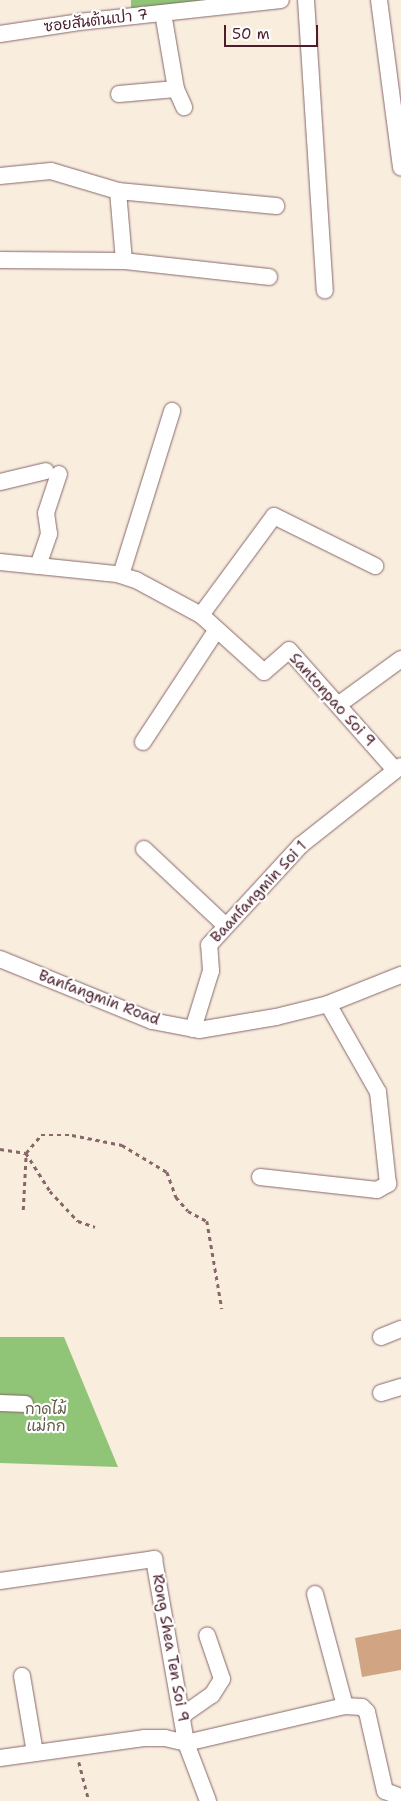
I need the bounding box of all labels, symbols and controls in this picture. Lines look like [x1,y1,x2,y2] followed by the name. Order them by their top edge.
[43,6,149,36] street label: ซอยสันต้นเปา 7
[226,15,320,47] scale bar
[232,24,270,44] text: 50 m
[285,650,379,750] street label: Santonpao Soi 9
[207,837,311,947] street label: Baanfangmin Soi 1
[36,967,162,1029] street label: Banfangmin Road
[25,1400,67,1435] park label: กาดไม้ แม่กก
[148,1573,192,1723] street label: Rong Shea Ten Soi 9

